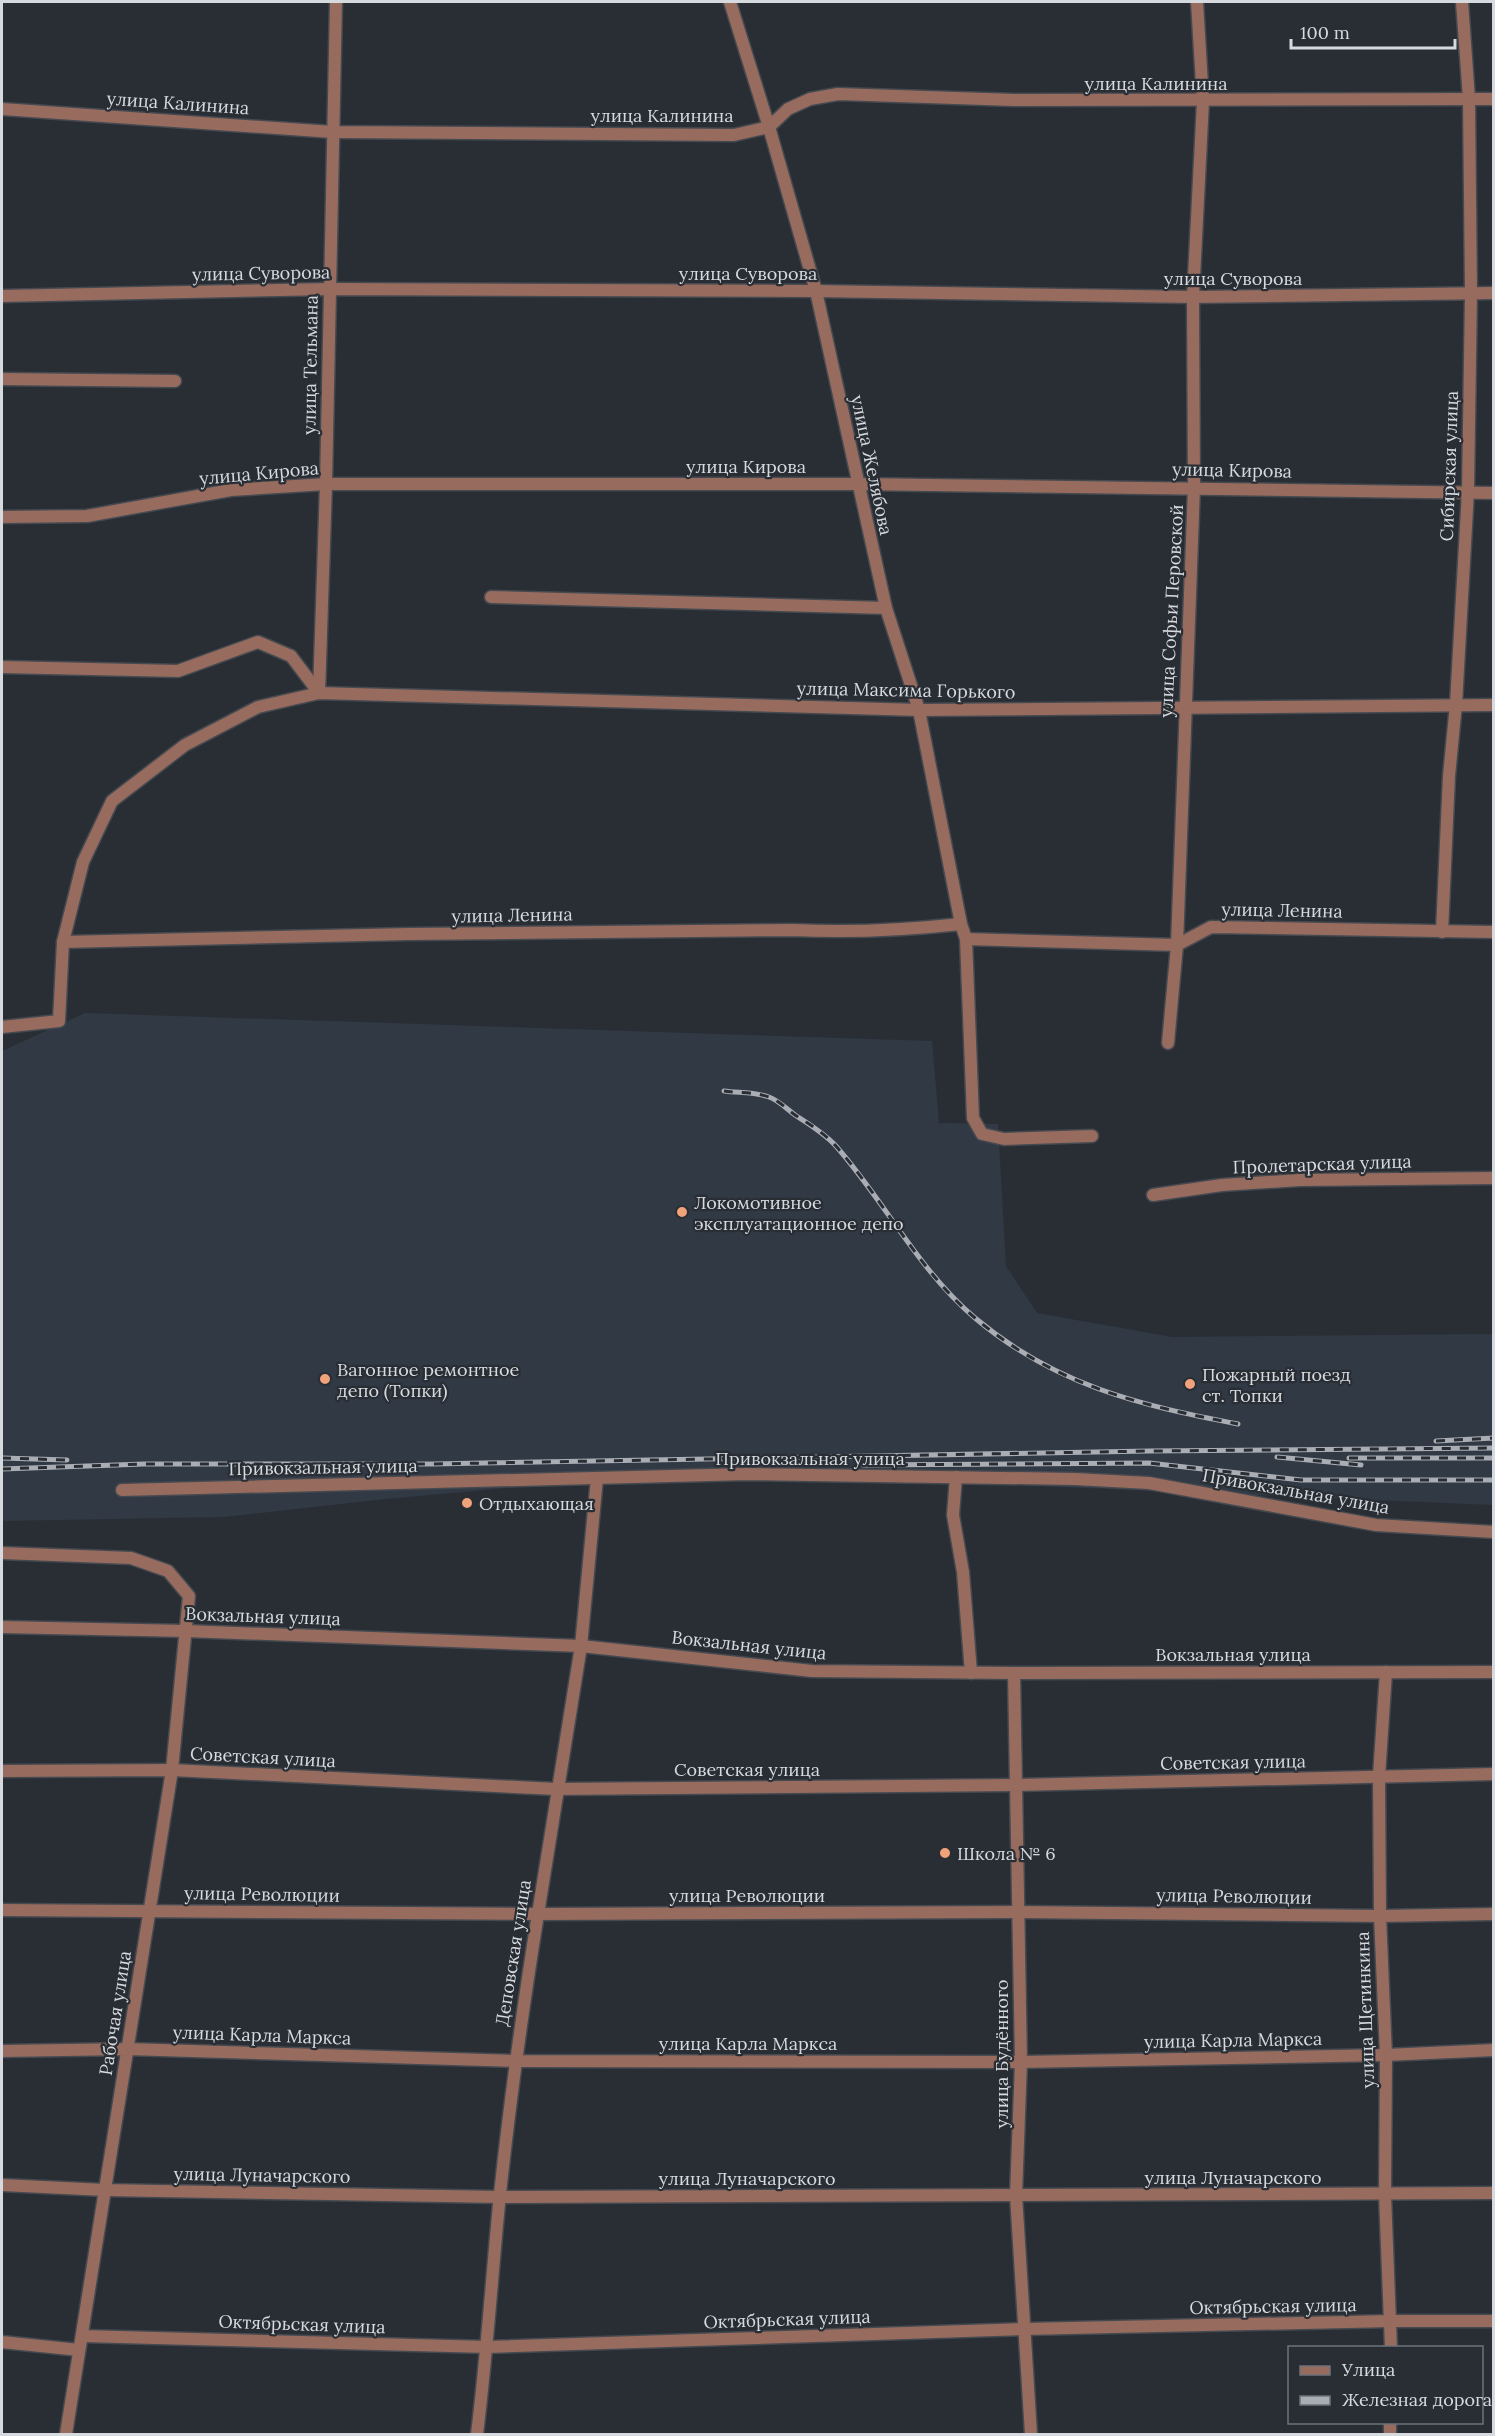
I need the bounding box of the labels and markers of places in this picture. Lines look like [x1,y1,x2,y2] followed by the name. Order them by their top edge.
[694,1191,904,1235] place label: Локомотивное эксплуатационное депо
[675,1205,689,1219] marker: Локомотивное эксплуатационное депо
[337,1358,519,1402] place label: Вагонное ремонтное депо (Топки)
[1202,1363,1351,1407] place label: Пожарный поезд ст. Топки
[318,1372,332,1386] marker: Вагонное ремонтное депо (Топки)
[1183,1377,1197,1391] marker: Пожарный поезд ст. Топки
[479,1492,594,1515] place label: Отдыхающая
[460,1496,474,1510] marker: Отдыхающая
[957,1842,1056,1865] place label: Школа № 6
[938,1846,952,1860] marker: Школа № 6

